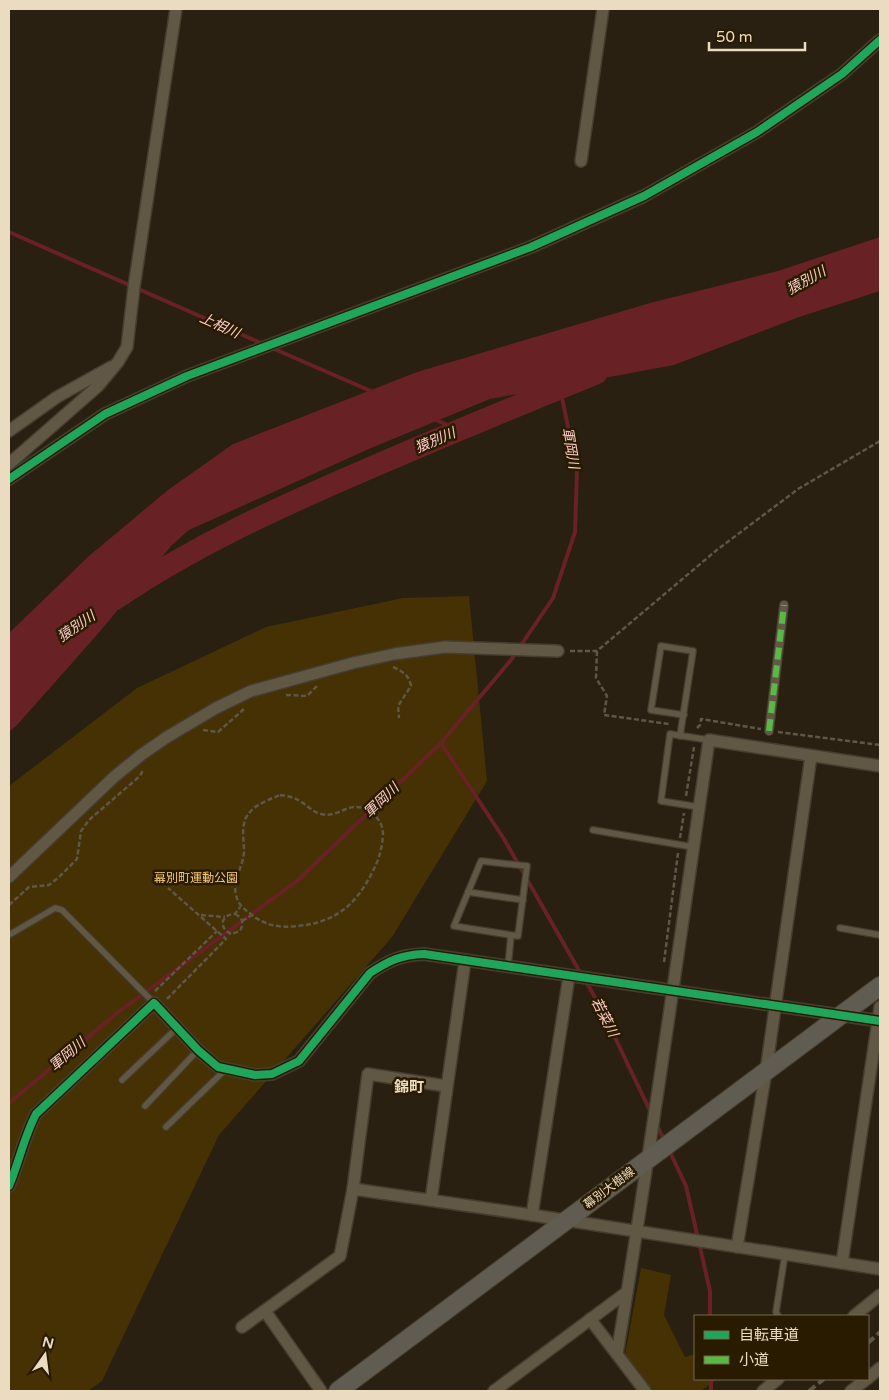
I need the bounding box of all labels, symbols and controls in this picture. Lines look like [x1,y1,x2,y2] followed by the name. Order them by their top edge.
[709,20,805,52] scale bar
[716,28,753,46] text: 50 m
[784,262,830,298] water label: 猿別川
[197,309,244,343] water label: 上相川
[413,424,460,456] water label: 猿別川
[558,426,583,472] water label: 軍岡川
[54,607,100,645] water label: 猿別川
[360,778,404,821] water label: 軍岡川
[154,871,238,885] park label: 幕別町運動公園
[587,995,623,1042] water label: 若菜川
[46,1033,90,1074] water label: 軍岡川
[394,1078,424,1096] district label: 錦町
[581,1164,637,1212] street label: 幕別大樹線
[694,1315,869,1380] legend
[739,1326,799,1344] text: 自転車道
[20,1330,70,1380] north arrow
[41,1333,56,1352] text: N
[739,1351,769,1369] text: 小道

